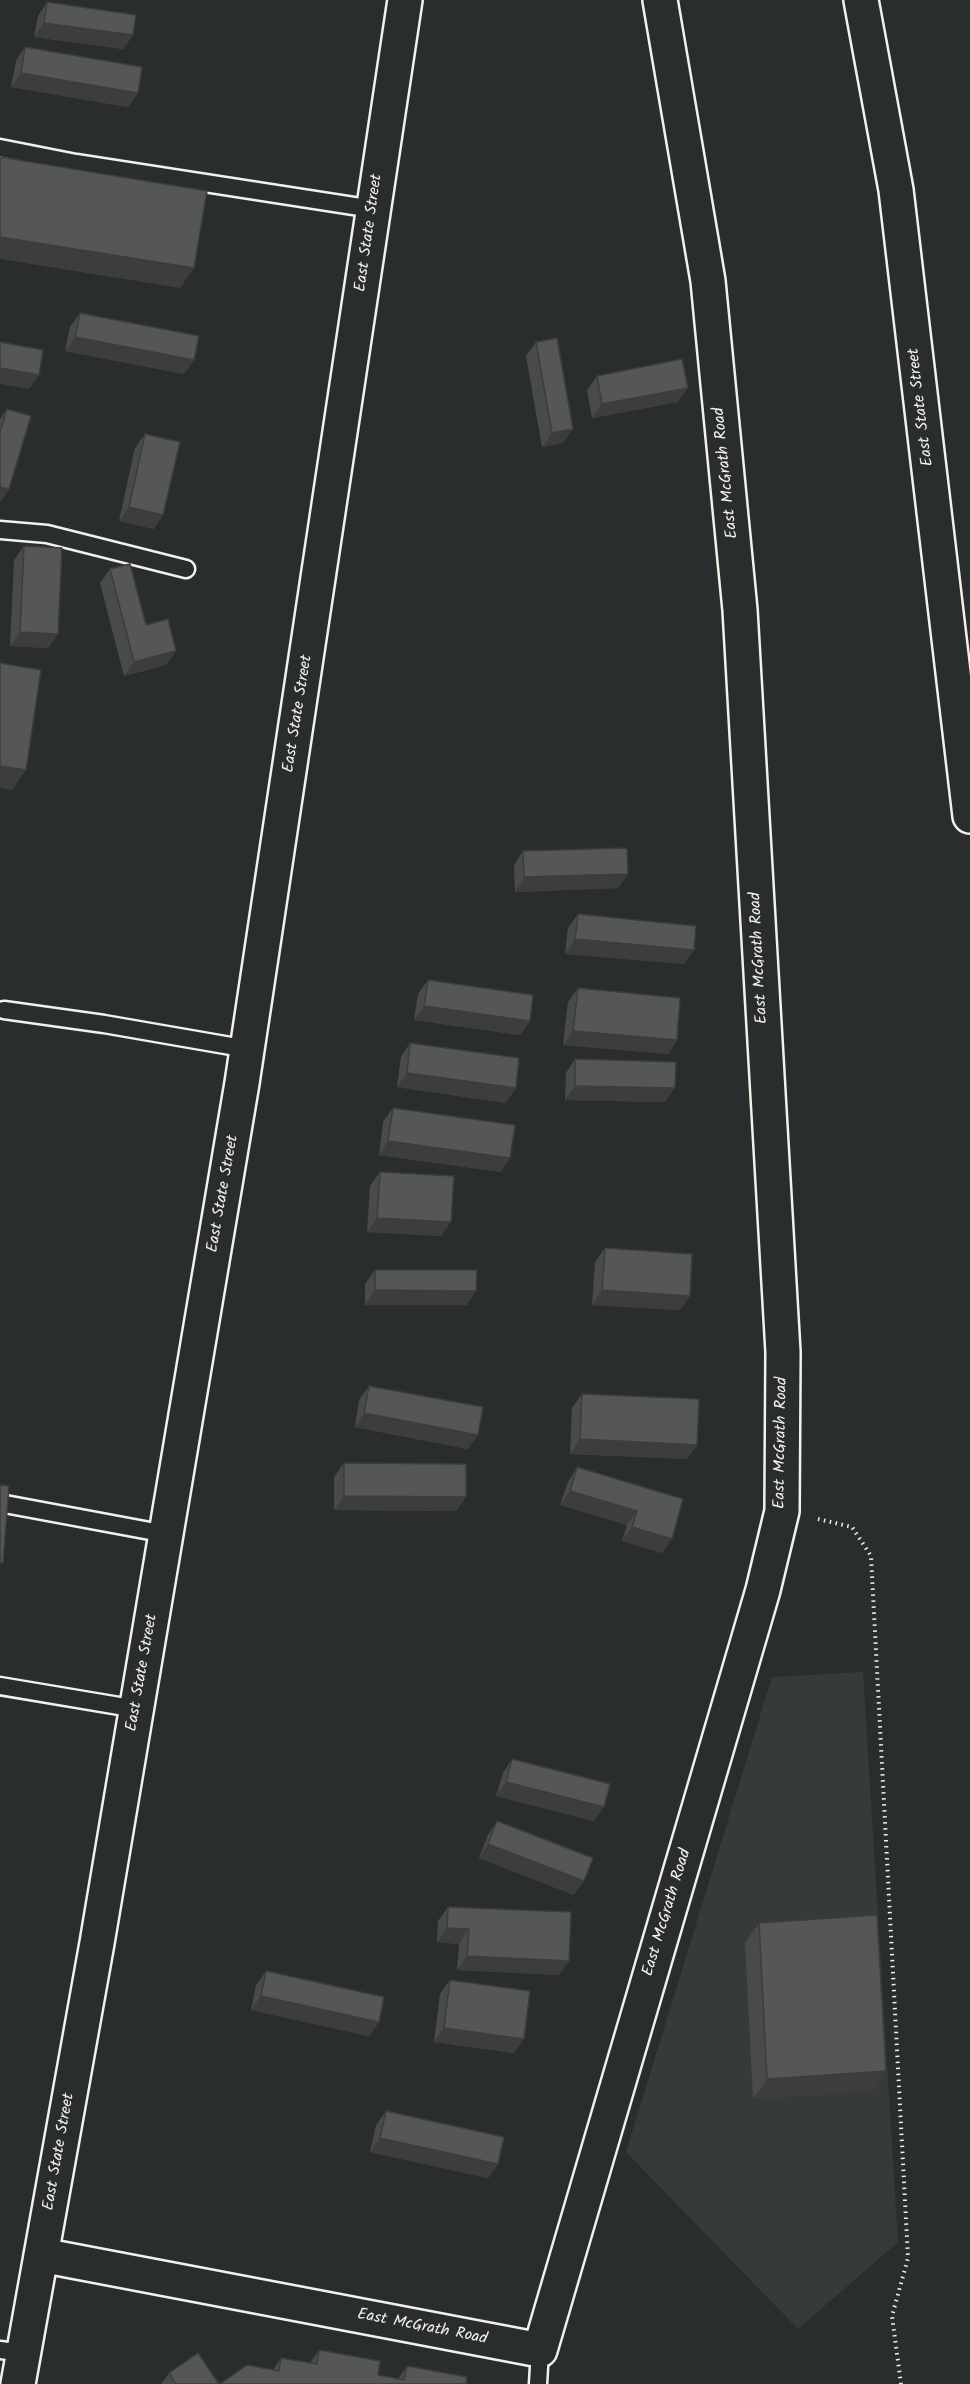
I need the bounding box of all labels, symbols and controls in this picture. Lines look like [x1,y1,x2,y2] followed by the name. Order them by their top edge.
[352,173,388,293] street label: East State Street
[905,347,939,467] street label: East State Street
[711,406,743,540] street label: East McGrath Road
[280,654,318,774] street label: East State Street
[747,892,773,1024] street label: East McGrath Road
[204,1134,244,1254] street label: East State Street
[771,1377,793,1509] street label: East McGrath Road
[123,1613,163,1733] street label: East State Street
[640,1847,696,1979] street label: East McGrath Road
[40,2092,80,2212] street label: East State Street
[355,2306,489,2350] street label: East McGrath Road

